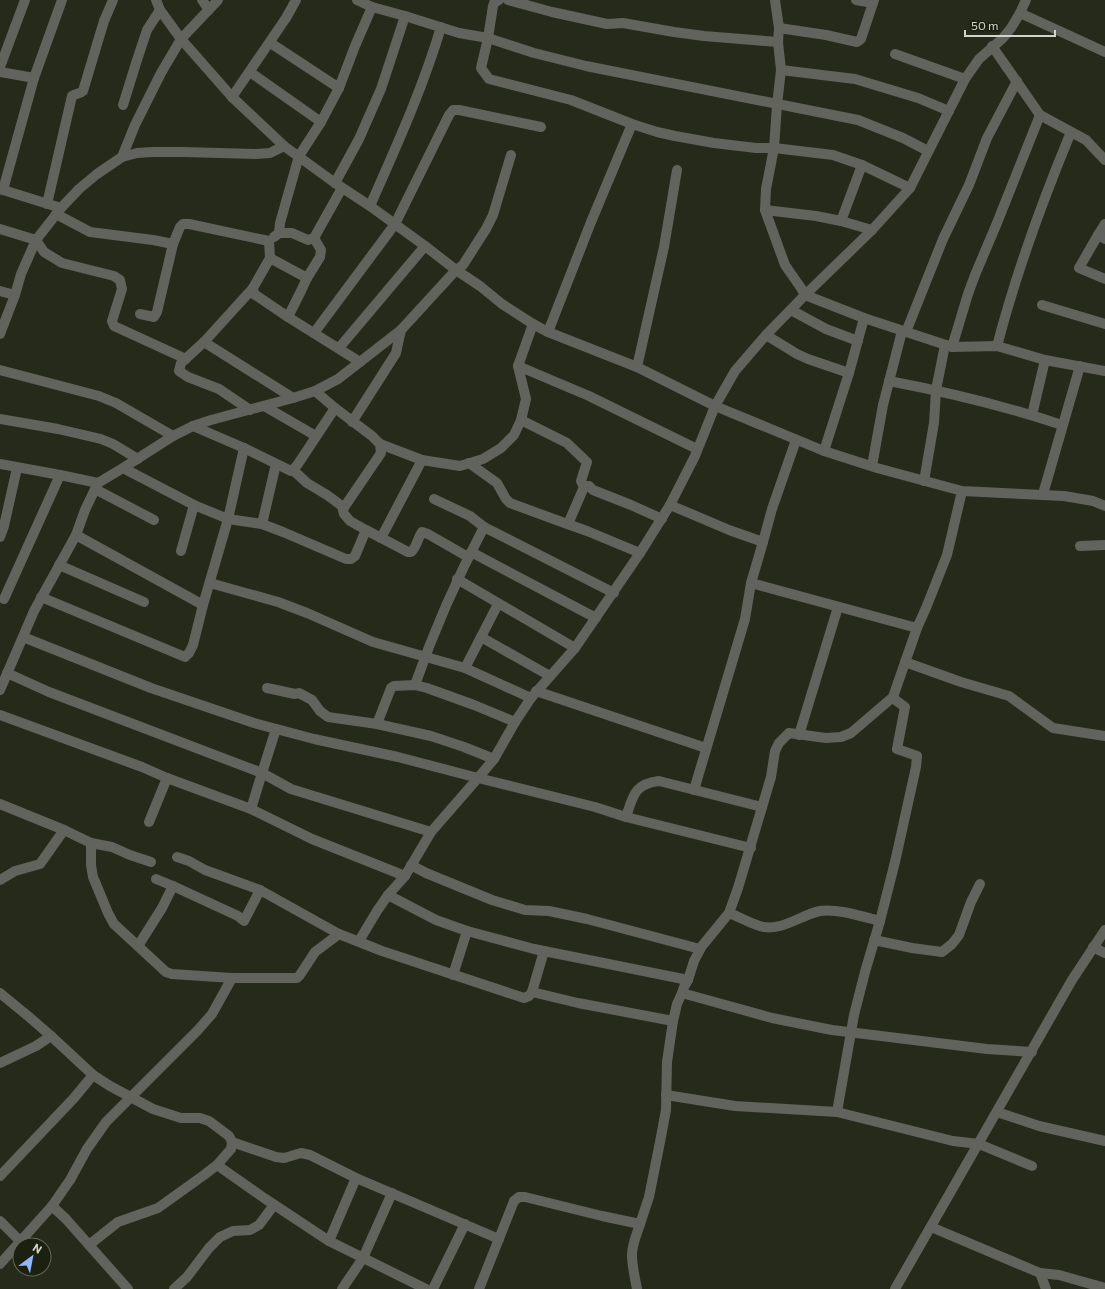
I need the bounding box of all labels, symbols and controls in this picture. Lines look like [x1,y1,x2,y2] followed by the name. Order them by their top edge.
[965,12,1055,38] scale bar
[971,18,999,32] text: 50 m
[12,1237,52,1277] north arrow
[31,1240,45,1256] text: N

